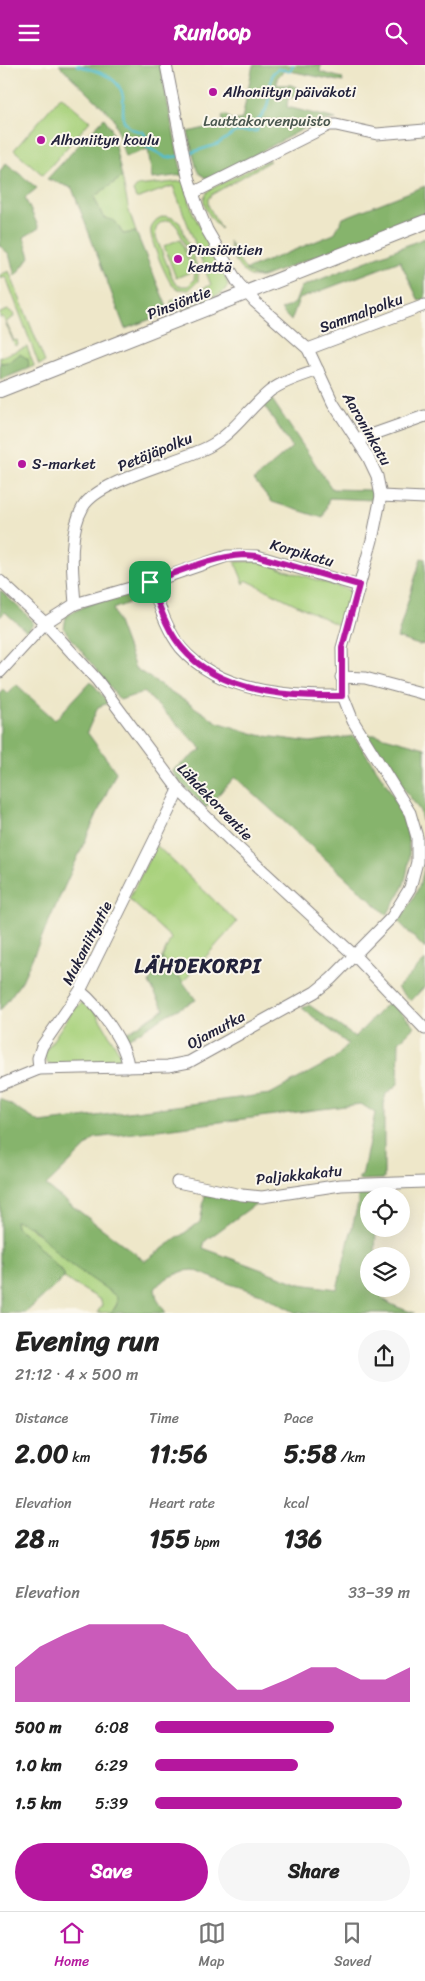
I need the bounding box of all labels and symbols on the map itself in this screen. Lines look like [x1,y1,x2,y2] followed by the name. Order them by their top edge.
[222,79,357,105] place label: Alhoniityn päiväkoti
[207,86,219,98] marker: Alhoniityn päiväkoti
[203,108,331,134] park label: Lauttakorvenpuisto
[50,127,159,153] place label: Alhoniityn koulu
[35,134,47,146] marker: Alhoniityn koulu
[188,237,263,280] place label: Pinsiöntien kenttä
[172,253,184,265] marker: Pinsiöntien kenttä
[143,279,215,327] street label: Pinsiöntie
[315,286,407,340] street label: Sammalpolku
[335,386,399,471] street label: Aaroninkatu
[113,425,197,479] street label: Petäjäpolku
[32,451,96,477] place label: S-market
[16,458,28,470] marker: S-market
[267,532,337,574] street label: Korpikatu
[129,561,171,603] pin
[171,757,259,847] street label: Lähdekorventie
[55,896,119,990] street label: Mukaniityntie
[135,949,263,984] district label: LÄHDEKORPI
[182,1003,250,1056] street label: Ojamutka
[255,1158,343,1192] street label: Paljakkakatu

